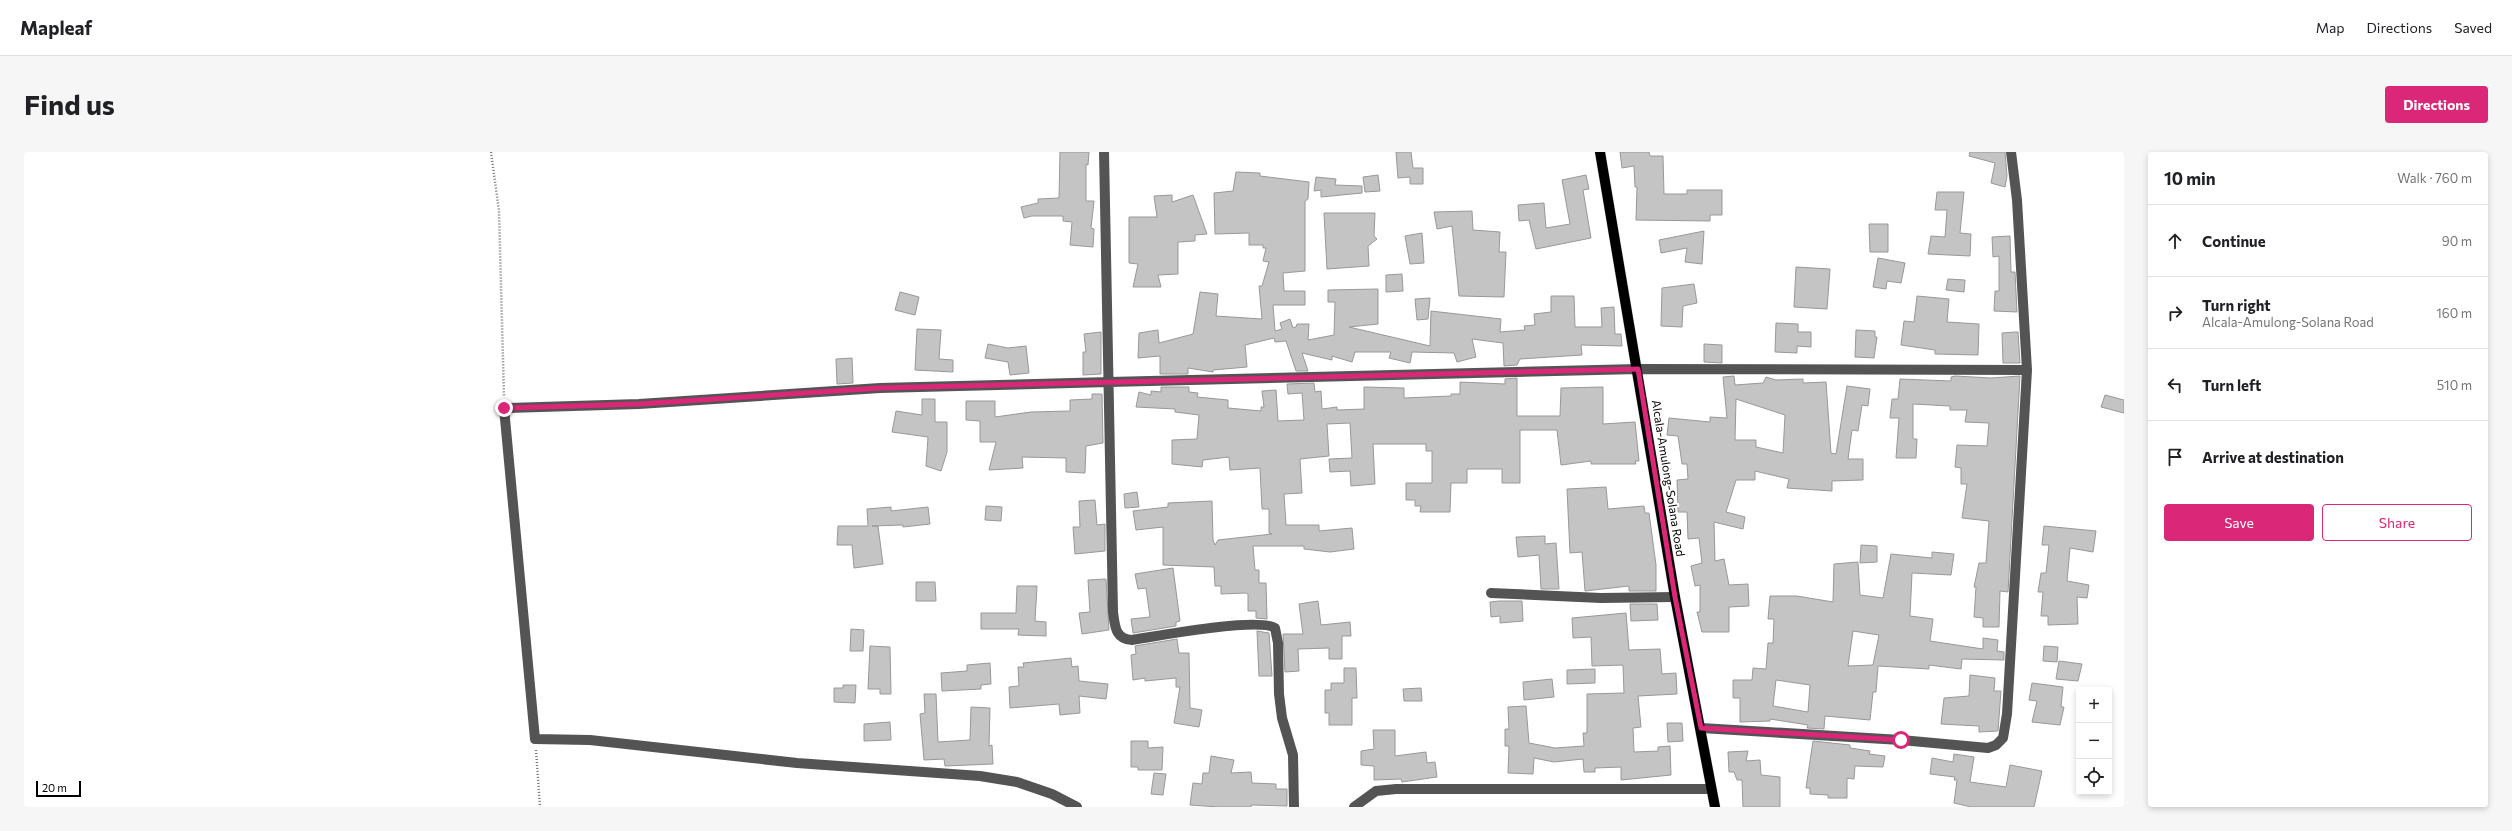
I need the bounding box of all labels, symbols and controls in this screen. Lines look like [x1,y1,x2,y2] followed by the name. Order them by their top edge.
[20,16,92,39] text: Mapleaf
[2316,19,2345,36] text: Map
[2367,19,2432,36] text: Directions
[2454,19,2492,36] text: Saved
[2385,86,2488,123] button: Directions
[24,87,115,121] text: Find us
[2164,168,2216,189] text: 10 min
[2397,170,2472,186] text: Walk · 760 m
[2164,230,2186,252] icon: ahead
[2202,232,2266,250] text: Continue
[2442,233,2472,249] text: 90 m
[2202,296,2271,314] text: Turn right
[2164,302,2186,324] icon: right
[2436,305,2472,321] text: 160 m
[2202,314,2374,330] text: Alcala-Amulong-Solana Road
[2164,374,2186,396] icon: left
[2202,376,2261,394] text: Turn left
[2437,377,2472,393] text: 510 m
[495,399,513,417] route end
[1650,399,1688,557] street label: Alcala-Amulong-Solana Road
[2164,446,2186,468] icon: arrive
[2202,448,2344,466] text: Arrive at destination
[2164,504,2314,541] button: Save
[2322,504,2472,541] button: Share
[2076,687,2112,795] map controls
[2076,687,2112,723] button: +
[2076,723,2112,759] button: −
[1892,731,1910,749] route start
[2076,759,2112,795] button: locate
[36,779,81,798] scale bar
[42,781,67,794] text: 20 m

